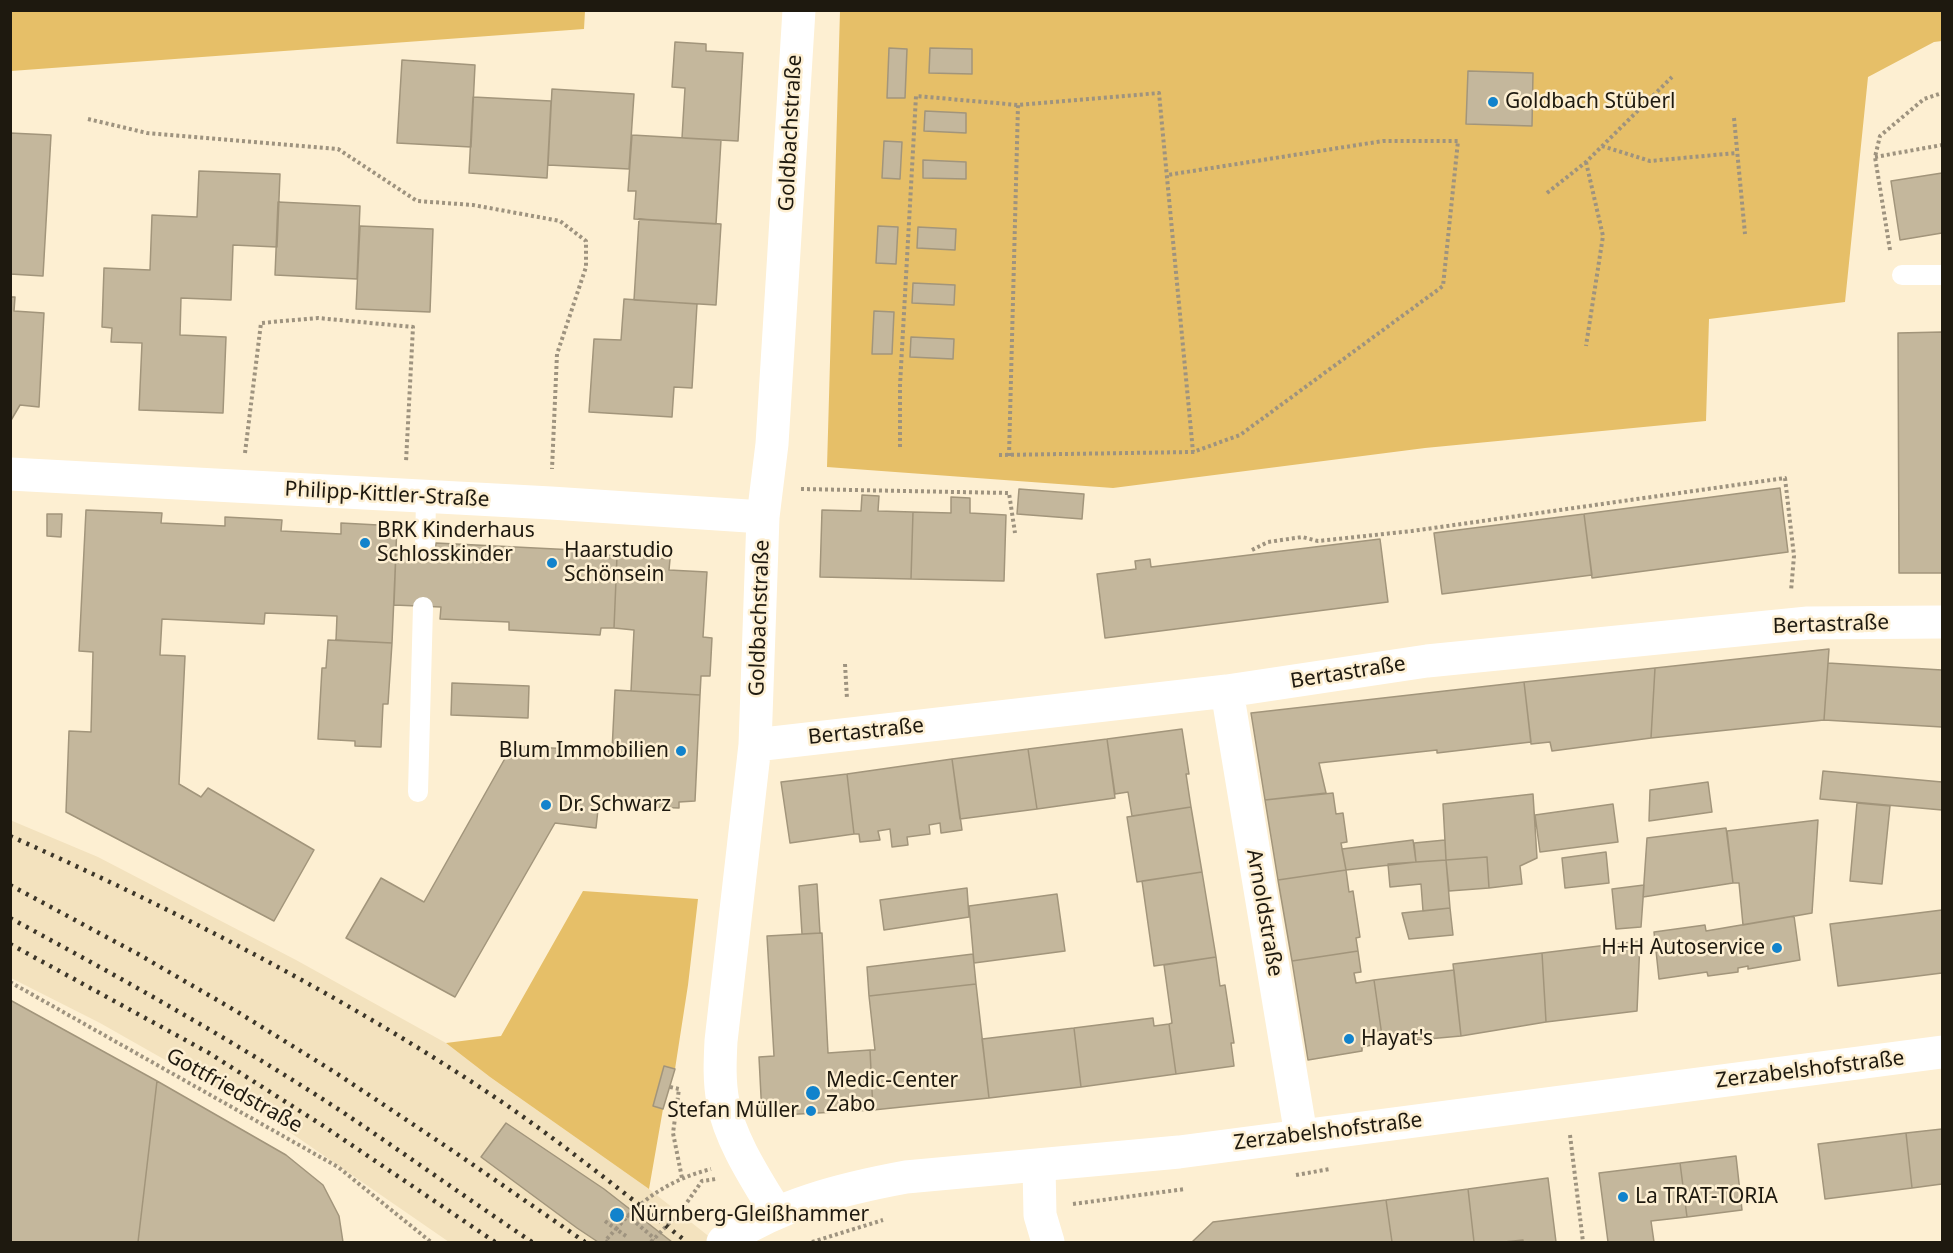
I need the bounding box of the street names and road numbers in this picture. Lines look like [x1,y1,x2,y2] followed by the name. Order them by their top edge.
[774,54,808,212] street label: Goldbachstraße
[284,477,490,513] street label: Philipp-Kittler-Straße
[745,539,775,697] street label: Goldbachstraße
[1772,610,1890,640] street label: Bertastraße
[1289,651,1407,695] street label: Bertastraße
[807,713,925,751] street label: Bertastraße
[1240,847,1288,979] street label: Arnoldstraße
[161,1043,307,1139] street label: Gottfriedstraße
[1714,1046,1906,1094] street label: Zerzabelshofstraße
[1232,1108,1424,1156] street label: Zerzabelshofstraße

